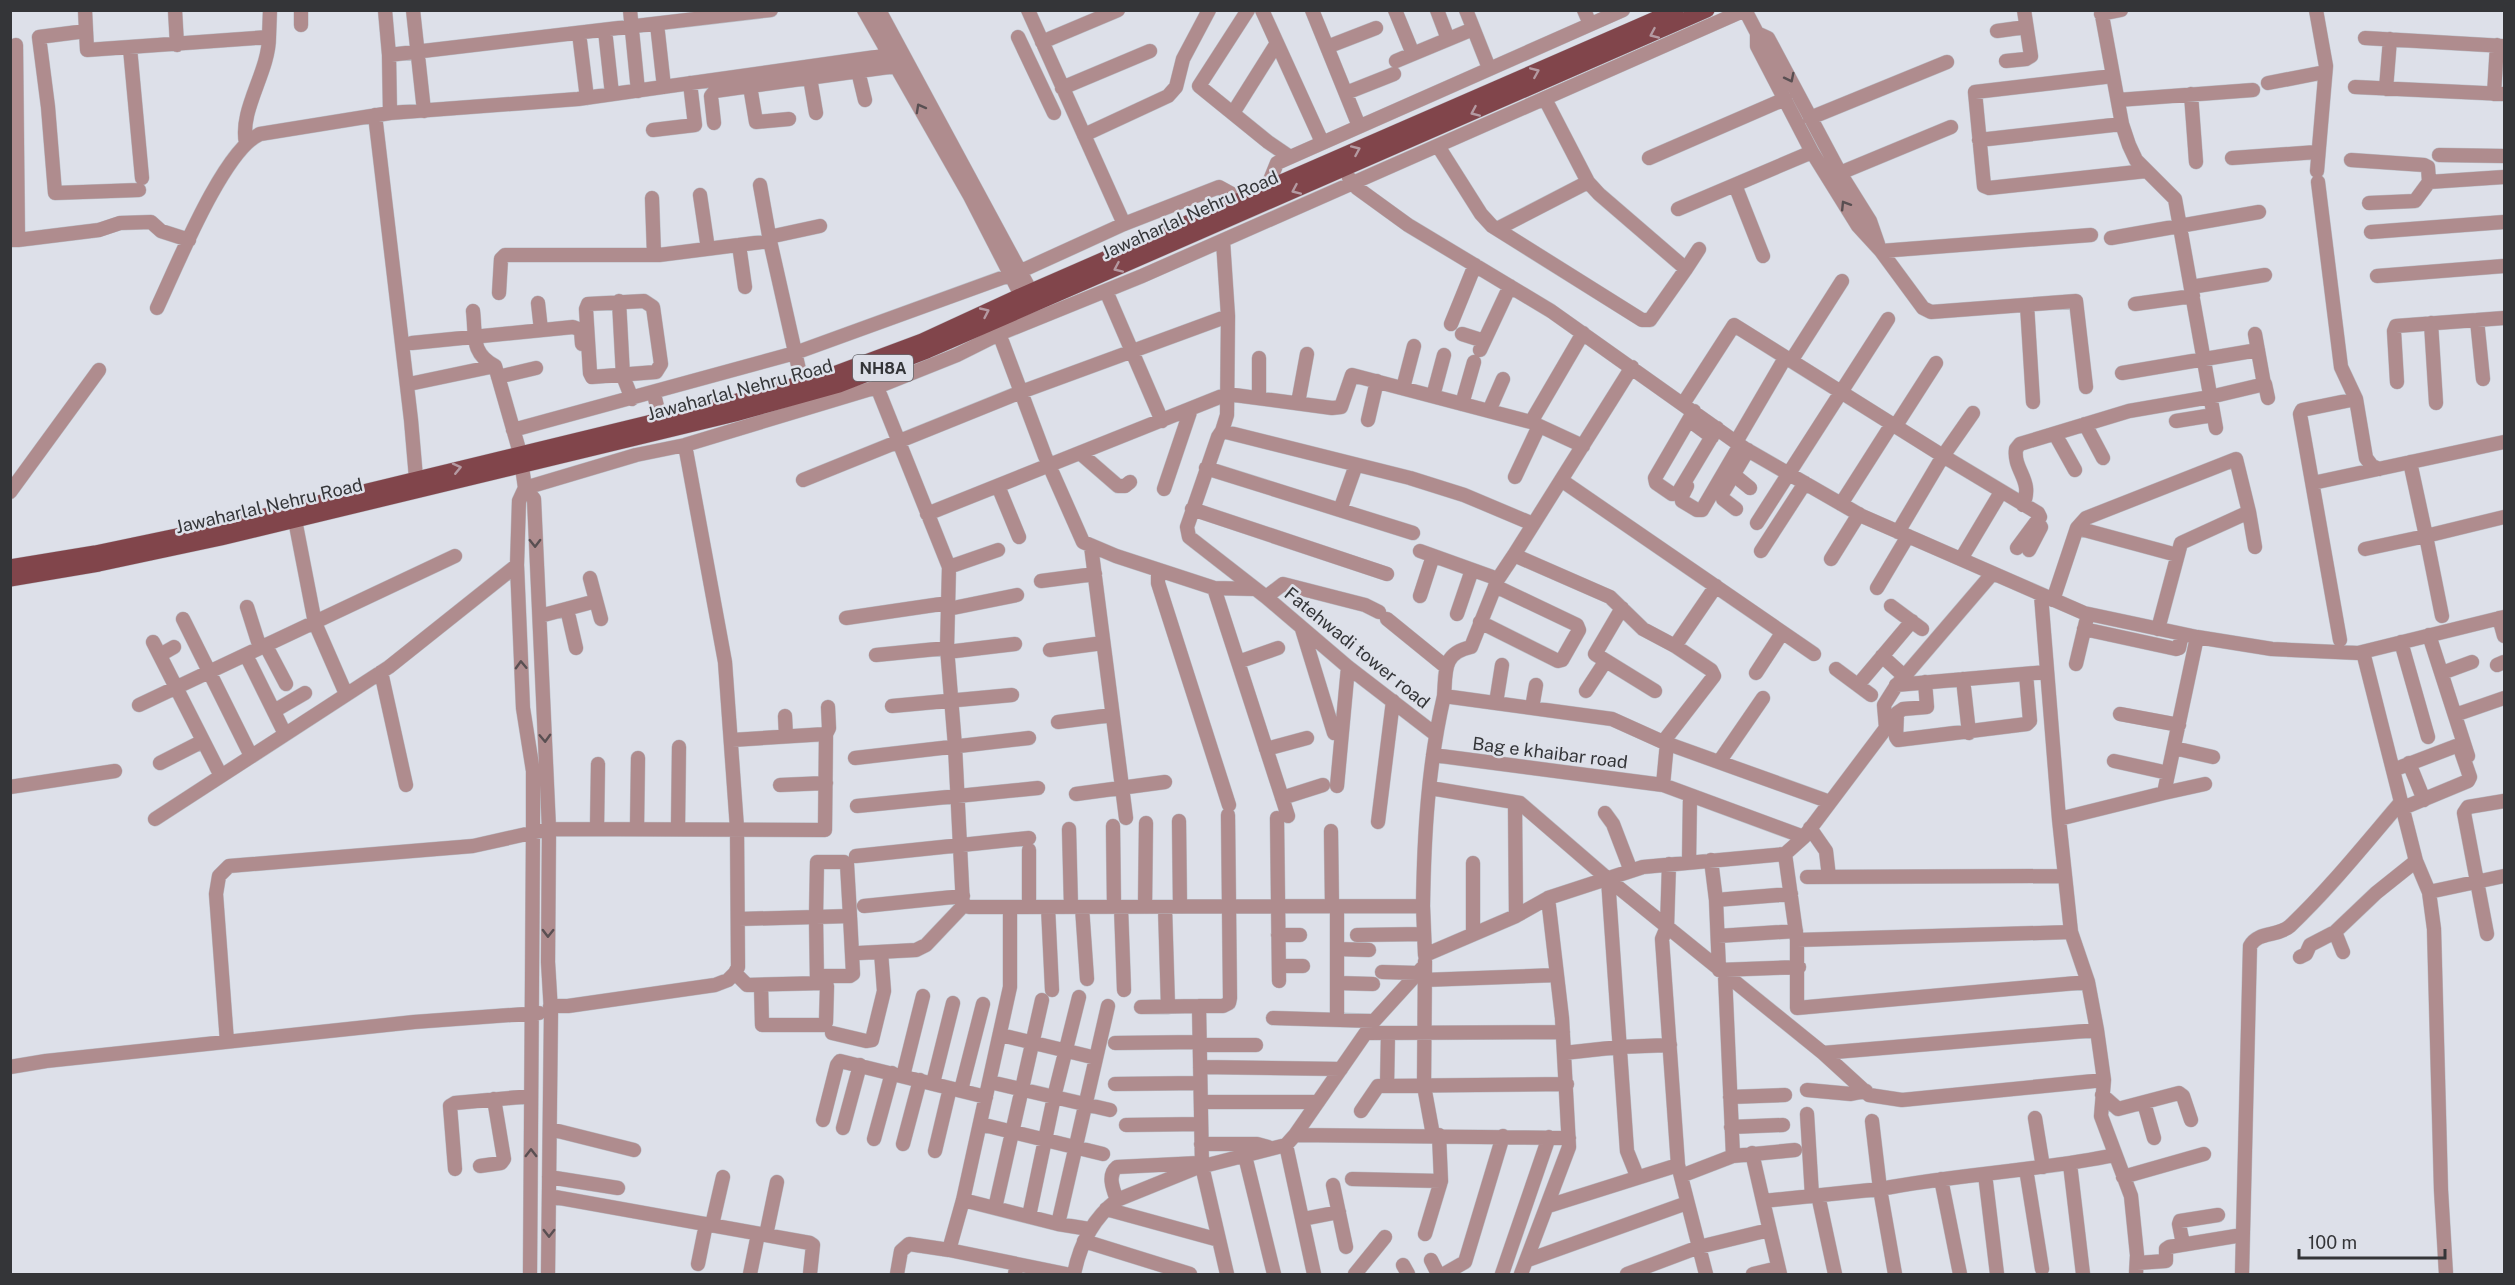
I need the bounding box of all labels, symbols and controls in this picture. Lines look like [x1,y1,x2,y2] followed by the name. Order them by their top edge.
[1649,27,1660,39] one-way arrow
[1528,67,1539,79] one-way arrow
[1782,72,1794,83] one-way arrow
[915,104,927,114] one-way arrow
[1470,104,1481,116] one-way arrow
[1350,145,1361,157] one-way arrow
[1098,166,1282,263] street label: Jawaharlal Nehru Road
[1292,183,1303,195] one-way arrow
[1841,201,1853,211] one-way arrow
[1113,261,1124,273] one-way arrow
[979,307,990,319] one-way arrow
[645,355,835,424] street label: Jawaharlal Nehru Road
[853,355,913,381] road number: NH8A
[452,463,462,476] one-way arrow
[173,474,365,537] street label: Jawaharlal Nehru Road
[529,539,541,548] one-way arrow
[1281,583,1434,713] street label: Fatehwadi tower road
[515,660,528,669] one-way arrow
[539,733,552,742] one-way arrow
[1471,733,1629,772] street label: Bag e khaibar road
[542,928,554,937] one-way arrow
[525,1149,537,1158] one-way arrow
[2299,1222,2444,1260] scale bar
[543,1228,555,1237] one-way arrow
[2308,1232,2357,1253] text: 100 m

